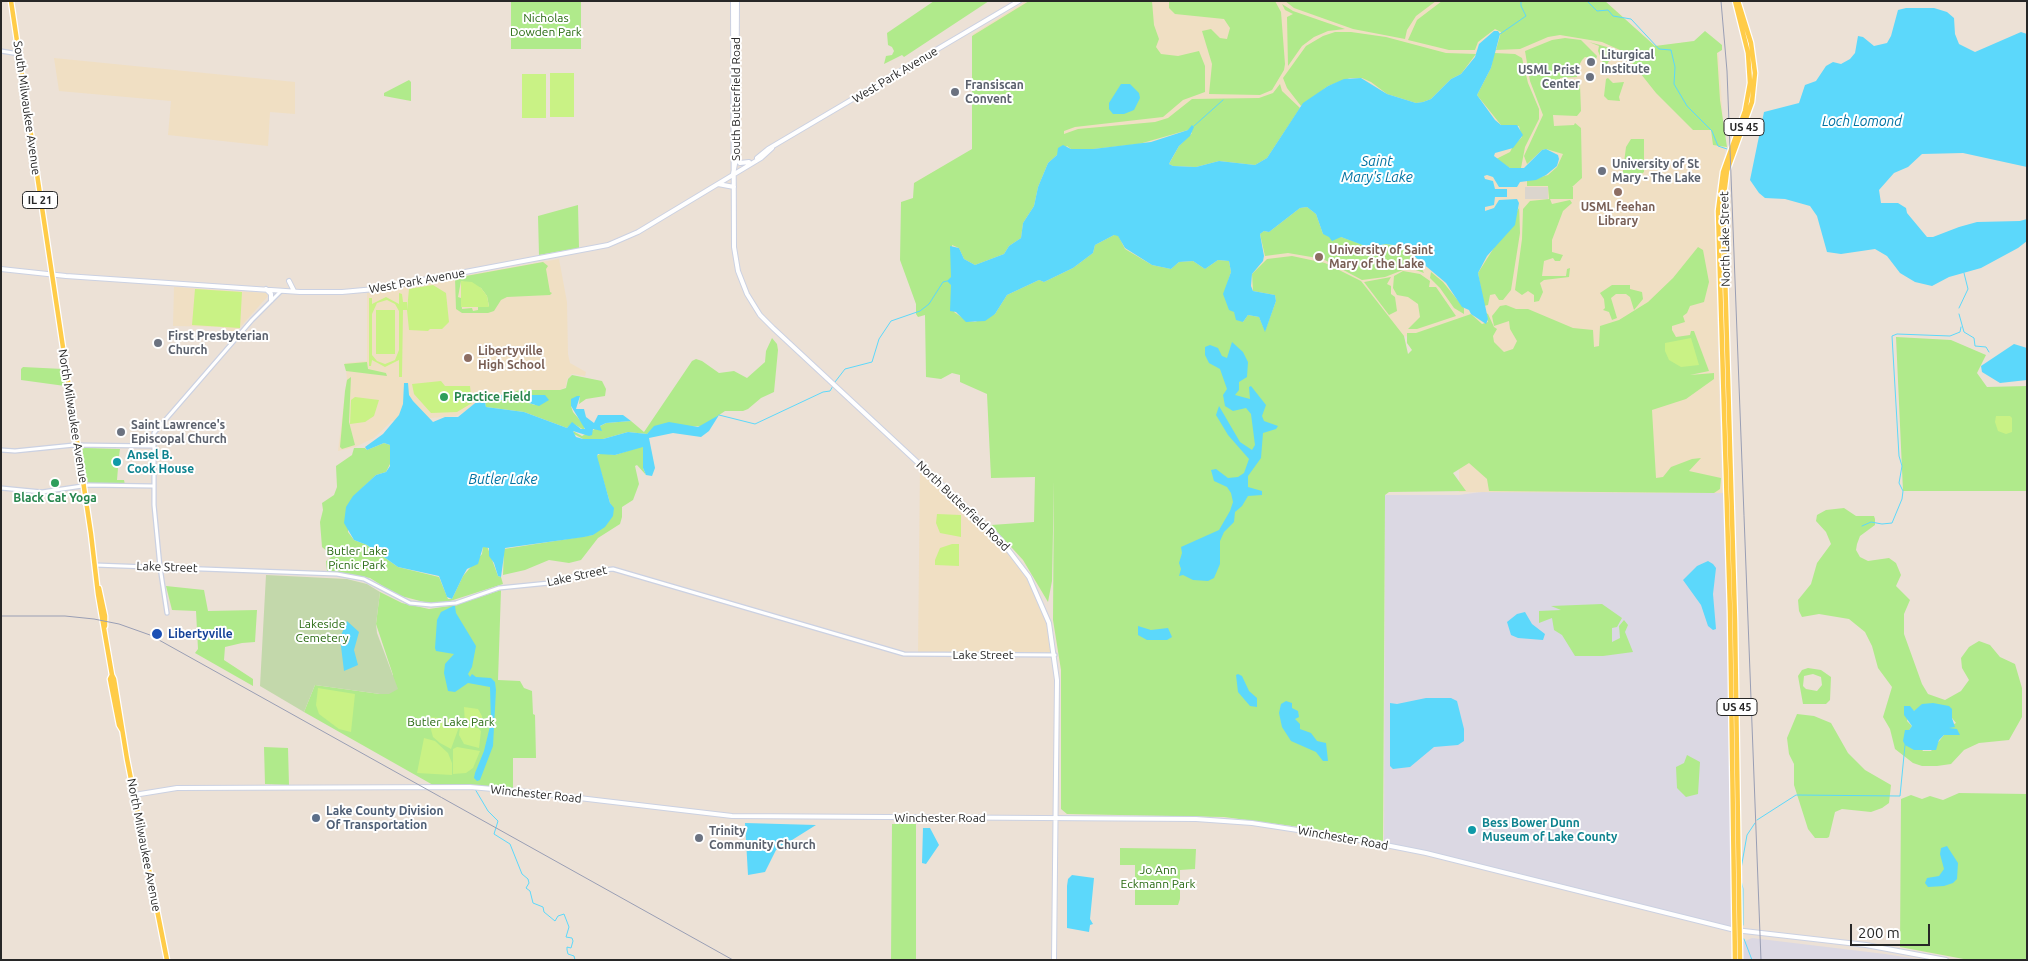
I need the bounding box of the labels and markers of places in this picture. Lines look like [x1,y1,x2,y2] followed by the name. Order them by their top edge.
[1601,48,1654,76] place label: Liturgical Institute
[1585,56,1597,68] marker: Liturgical Institute
[1518,63,1580,91] place label: USML Prist Center
[1584,71,1596,83] marker: USML Prist Center
[965,78,1024,106] place label: Fransiscan Convent
[949,86,961,98] marker: Fransiscan Convent
[1612,157,1701,185] place label: University of St Mary - The Lake
[1596,165,1608,177] marker: University of St Mary - The Lake
[1612,186,1624,198] marker: USML feehan Library
[1581,200,1655,228] place label: USML feehan Library
[1329,243,1433,271] place label: University of Saint Mary of the Lake
[1313,251,1325,263] marker: University of Saint Mary of the Lake
[168,329,269,357] place label: First Presbyterian Church
[152,337,164,349] marker: First Presbyterian Church
[478,344,545,372] place label: Libertyville High School
[462,352,474,364] marker: Libertyville High School
[454,390,531,404] place label: Practice Field
[438,391,450,403] marker: Practice Field
[131,418,227,446] place label: Saint Lawrence's Episcopal Church
[115,426,127,438] marker: Saint Lawrence's Episcopal Church
[127,448,194,476] place label: Ansel B. Cook House
[111,456,123,468] marker: Ansel B. Cook House
[49,477,61,489] marker: Black Cat Yoga
[13,491,97,505] place label: Black Cat Yoga
[150,627,164,641] marker: Libertyville
[168,627,233,641] place label: Libertyville
[326,804,444,832] place label: Lake County Division Of Transportation
[310,812,322,824] marker: Lake County Division Of Transportation
[1482,816,1617,844] place label: Bess Bower Dunn Museum of Lake County
[709,824,816,852] place label: Trinity Community Church
[1466,824,1478,836] marker: Bess Bower Dunn Museum of Lake County
[693,832,705,844] marker: Trinity Community Church

